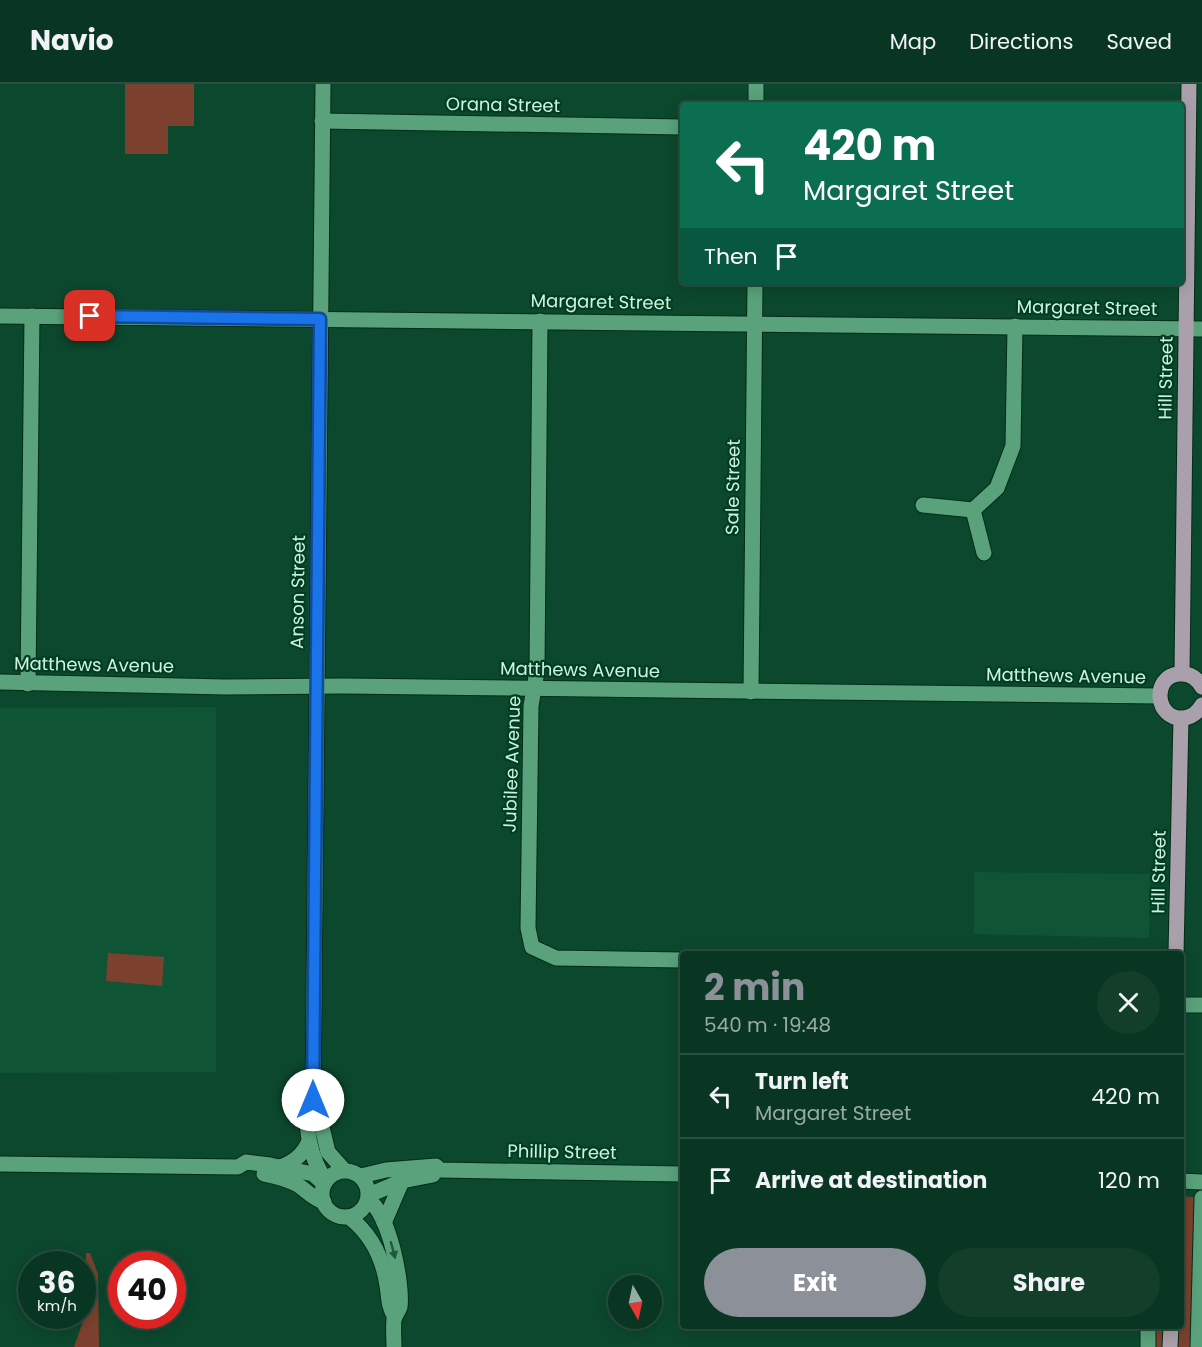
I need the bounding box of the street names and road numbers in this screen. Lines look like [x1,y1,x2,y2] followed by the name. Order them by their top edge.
[446,91,560,118] street label: Orana Street
[530,288,672,315] street label: Margaret Street
[1016,294,1158,321] street label: Margaret Street
[1152,336,1179,420] street label: Hill Street
[719,439,746,535] street label: Sale Street
[284,535,311,649] street label: Anson Street
[14,651,174,678] street label: Matthews Avenue
[500,656,660,683] street label: Matthews Avenue
[986,662,1146,689] street label: Matthews Avenue
[497,695,526,833] street label: Jubilee Avenue
[1145,830,1172,914] street label: Hill Street
[507,1138,617,1165] street label: Phillip Street

